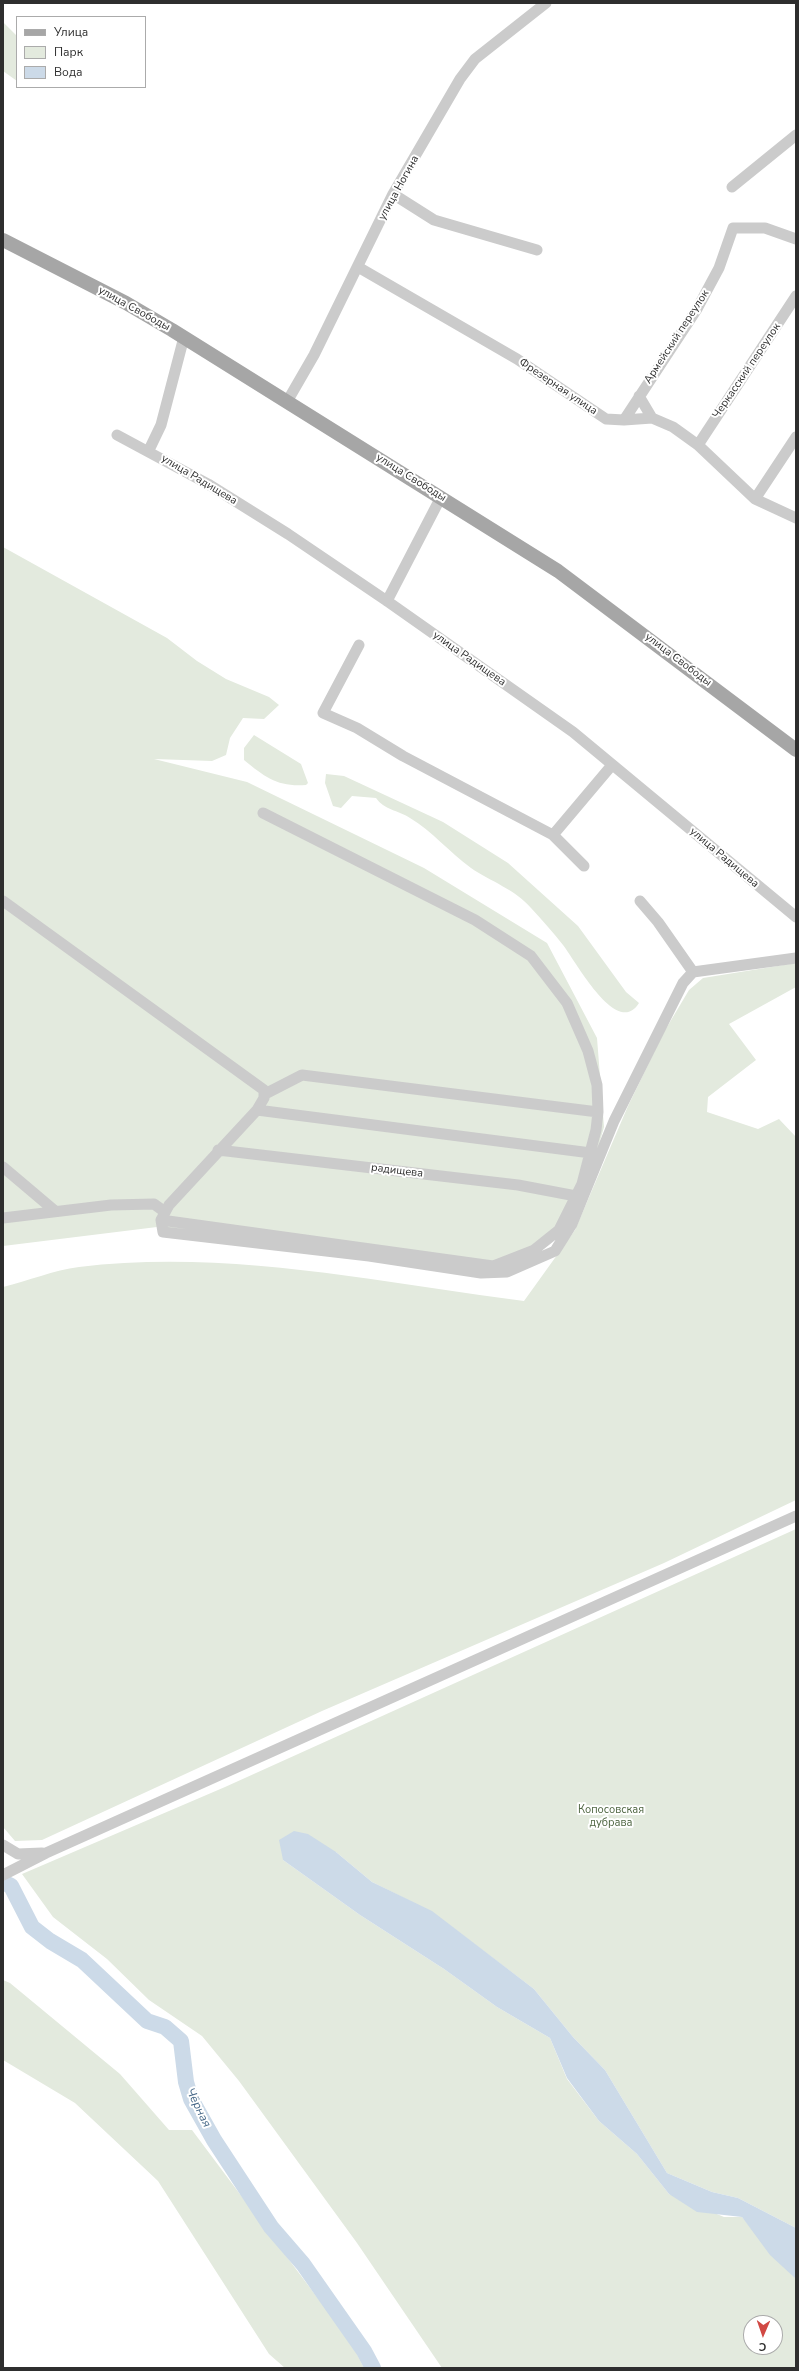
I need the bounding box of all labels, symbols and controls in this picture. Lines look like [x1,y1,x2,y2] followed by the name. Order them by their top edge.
[16,16,146,88] legend
[54,24,88,40] text: Улица
[54,44,83,60] text: Парк
[54,64,82,80] text: Вода
[376,153,422,223] street label: улица Ногина
[96,284,172,334] street label: улица Свободы
[642,288,712,386] street label: Армейский переулок
[710,321,784,421] street label: Черкасский переулок
[516,356,600,418] street label: Фрезерная улица
[374,451,448,505] street label: улица Свободы
[159,452,239,508] street label: улица Радищева
[430,629,508,689] street label: улица Радищева
[642,631,714,689] street label: улица Свободы
[687,825,761,891] street label: улица Радищева
[370,1161,424,1181] street label: радищева
[578,1803,644,1829] park label: Копосовская дубрава
[182,2086,214,2130] water label: Чёрная
[743,2315,783,2355] north arrow
[759,2339,767,2354] text: С

